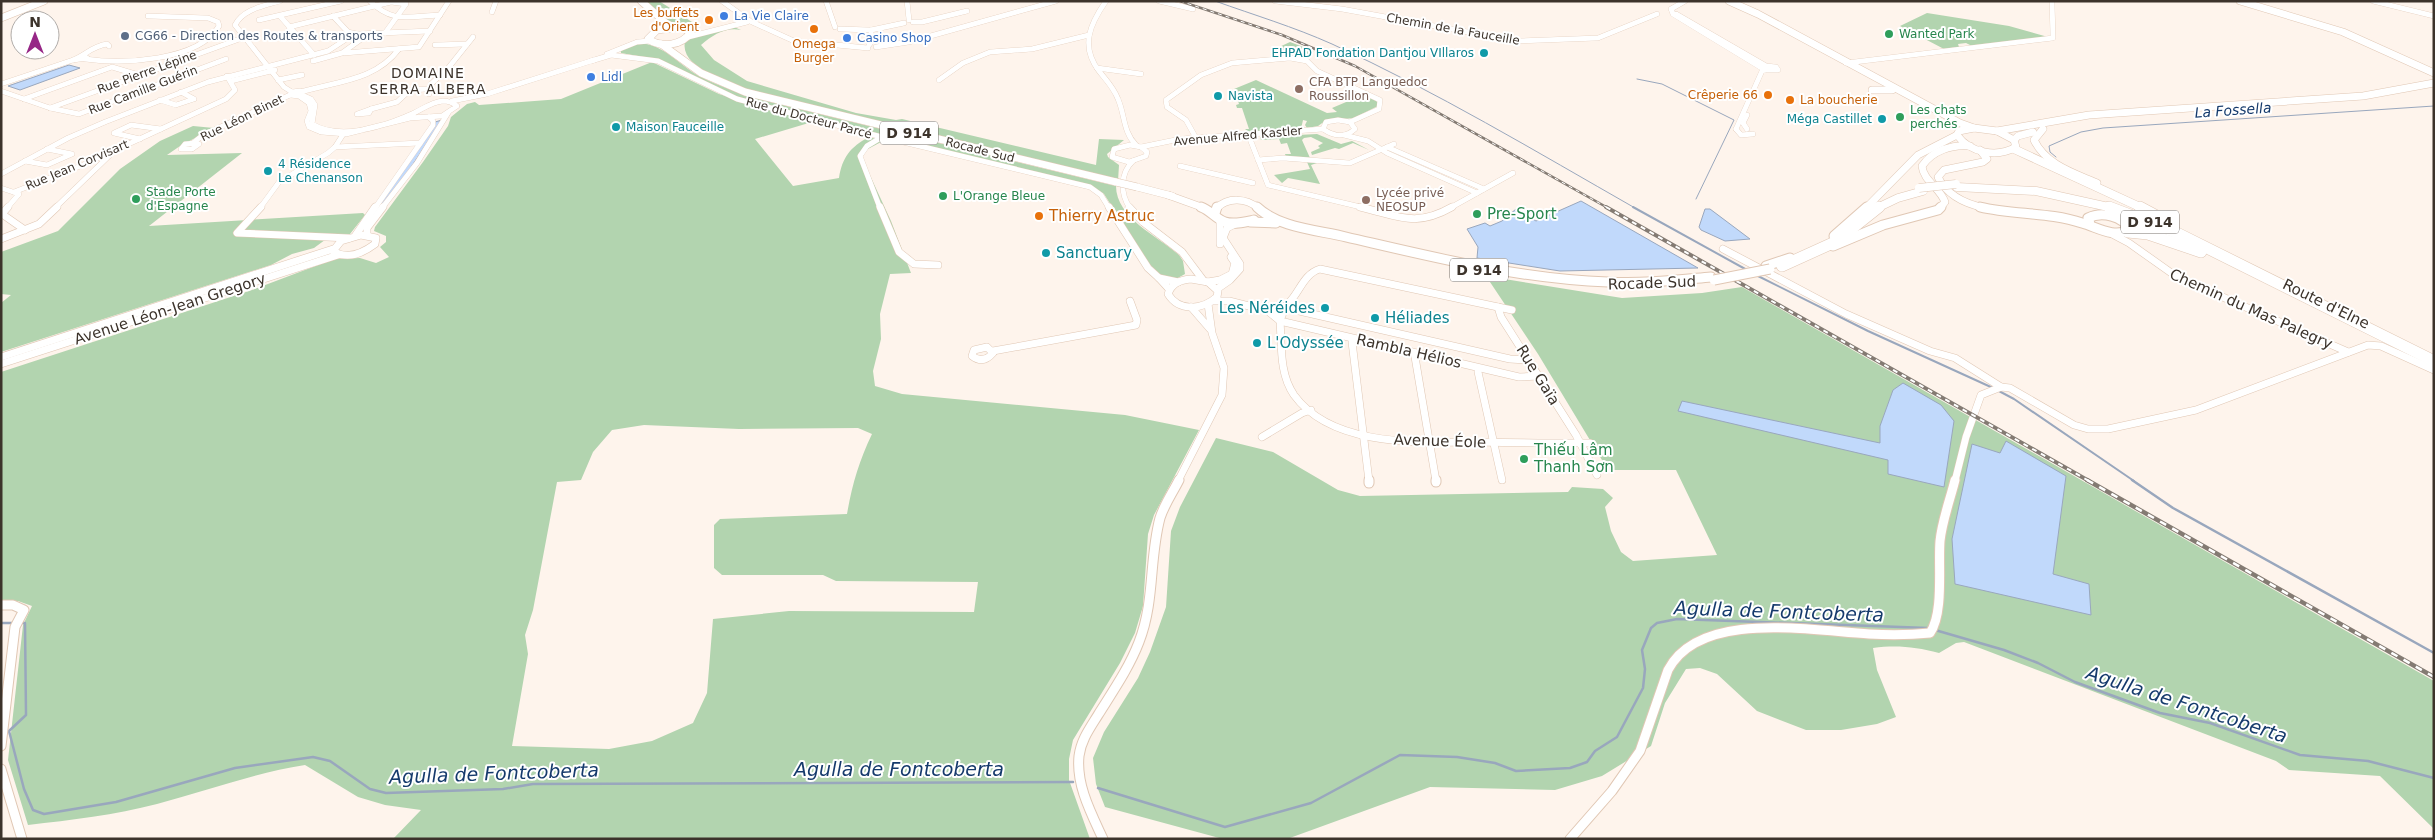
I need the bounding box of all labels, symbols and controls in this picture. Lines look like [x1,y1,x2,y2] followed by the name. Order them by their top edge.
[633,6,699,34] place label: Les buffets d'Orient
[734,9,809,23] place label: La Vie Claire
[10,10,60,60] north arrow
[718,10,730,22] marker: La Vie Claire
[1385,10,1521,48] street label: Chemin de la Fauceille
[29,14,41,30] text: N
[703,14,715,26] marker: Les buffets d'Orient
[808,23,820,35] marker: Omega Burger
[1899,27,1975,41] place label: Wanted Park
[1883,28,1895,40] marker: Wanted Park
[135,29,383,43] place label: CG66 - Direction des Routes & transports
[119,30,131,42] marker: CG66 - Direction des Routes & transports
[857,31,931,45] place label: Casino Shop
[841,32,853,44] marker: Casino Shop
[792,37,836,65] place label: Omega Burger
[1271,46,1474,60] place label: EHPAD Fondation Dantjou VIllaros
[1478,47,1490,59] marker: EHPAD Fondation Dantjou VIllaros
[95,48,199,96] street label: Rue Pierre Lépine
[87,63,199,117] street label: Rue Camille Guérin
[369,65,487,97] district label: DOMAINE SERRA ALBERA
[601,70,622,84] place label: Lidl
[585,71,597,83] marker: Lidl
[1309,75,1428,103] place label: CFA BTP Languedoc Roussillon
[1293,83,1305,95] marker: CFA BTP Languedoc Roussillon
[1688,88,1758,102] place label: Crêperie 66
[1228,89,1273,103] place label: Navista
[1762,89,1774,101] marker: Crêperie 66
[1212,90,1224,102] marker: Navista
[198,92,286,144] street label: Rue Léon Binet
[1800,93,1878,107] place label: La boucherie
[744,94,874,142] street label: Rue du Docteur Parcé
[1784,94,1796,106] marker: La boucherie
[2194,99,2272,121] water label: La Fossella
[1910,103,1966,131] place label: Les chats perchés
[1894,111,1906,123] marker: Les chats perchés
[1787,112,1872,126] place label: Méga Castillet
[1876,113,1888,125] marker: Méga Castillet
[626,120,724,134] place label: Maison Fauceille
[610,121,622,133] marker: Maison Fauceille
[880,122,938,144] road number: D 914
[1173,123,1303,149] street label: Avenue Alfred Kastler
[944,135,1016,165] street label: Rocade Sud
[23,137,131,193] street label: Rue Jean Corvisart
[278,157,363,185] place label: 4 Résidence Le Chenanson
[262,165,274,177] marker: 4 Résidence Le Chenanson
[146,185,216,213] place label: Stade Porte d'Espagne
[1376,186,1444,214] place label: Lycée privé NEOSUP
[953,189,1045,203] place label: L'Orange Bleue
[937,190,949,202] marker: L'Orange Bleue
[130,193,142,205] marker: Stade Porte d'Espagne
[1360,194,1372,206] marker: Lycée privé NEOSUP
[1487,205,1557,223] place label: Pre-Sport
[1048,207,1155,225] place label: Thierry Astruc
[1471,208,1483,220] marker: Pre-Sport
[1033,210,1045,222] marker: Thierry Astruc
[2121,210,2179,233] road number: D 914
[1056,244,1132,262] place label: Sanctuary
[1040,247,1052,259] marker: Sanctuary
[1450,258,1508,282] road number: D 914
[2167,265,2335,353] street label: Chemin du Mas Palegry
[72,269,268,349] street label: Avenue Léon-Jean Gregory
[1607,272,1697,294] street label: Rocade Sud
[2280,275,2372,333] street label: Route d'Elne
[1219,299,1315,317] place label: Les Néréides
[1319,302,1331,314] marker: Les Néréides
[1385,309,1450,327] place label: Héliades
[1369,312,1381,324] marker: Héliades
[1355,330,1464,372] street label: Rambla Hélios
[1267,334,1344,352] place label: L'Odyssée
[1251,337,1263,349] marker: L'Odyssée
[1512,342,1564,408] street label: Rue Gaïa
[1393,429,1487,452] street label: Avenue Éole
[1533,441,1614,476] place label: Thiếu Lâm Thanh Sơn
[1518,453,1530,465] marker: Thiếu Lâm Thanh Sơn
[1672,596,1884,626] water label: Agulla de Fontcoberta
[2082,660,2290,747] water label: Agulla de Fontcoberta
[387,758,599,788] water label: Agulla de Fontcoberta
[792,758,1004,780] water label: Agulla de Fontcoberta

